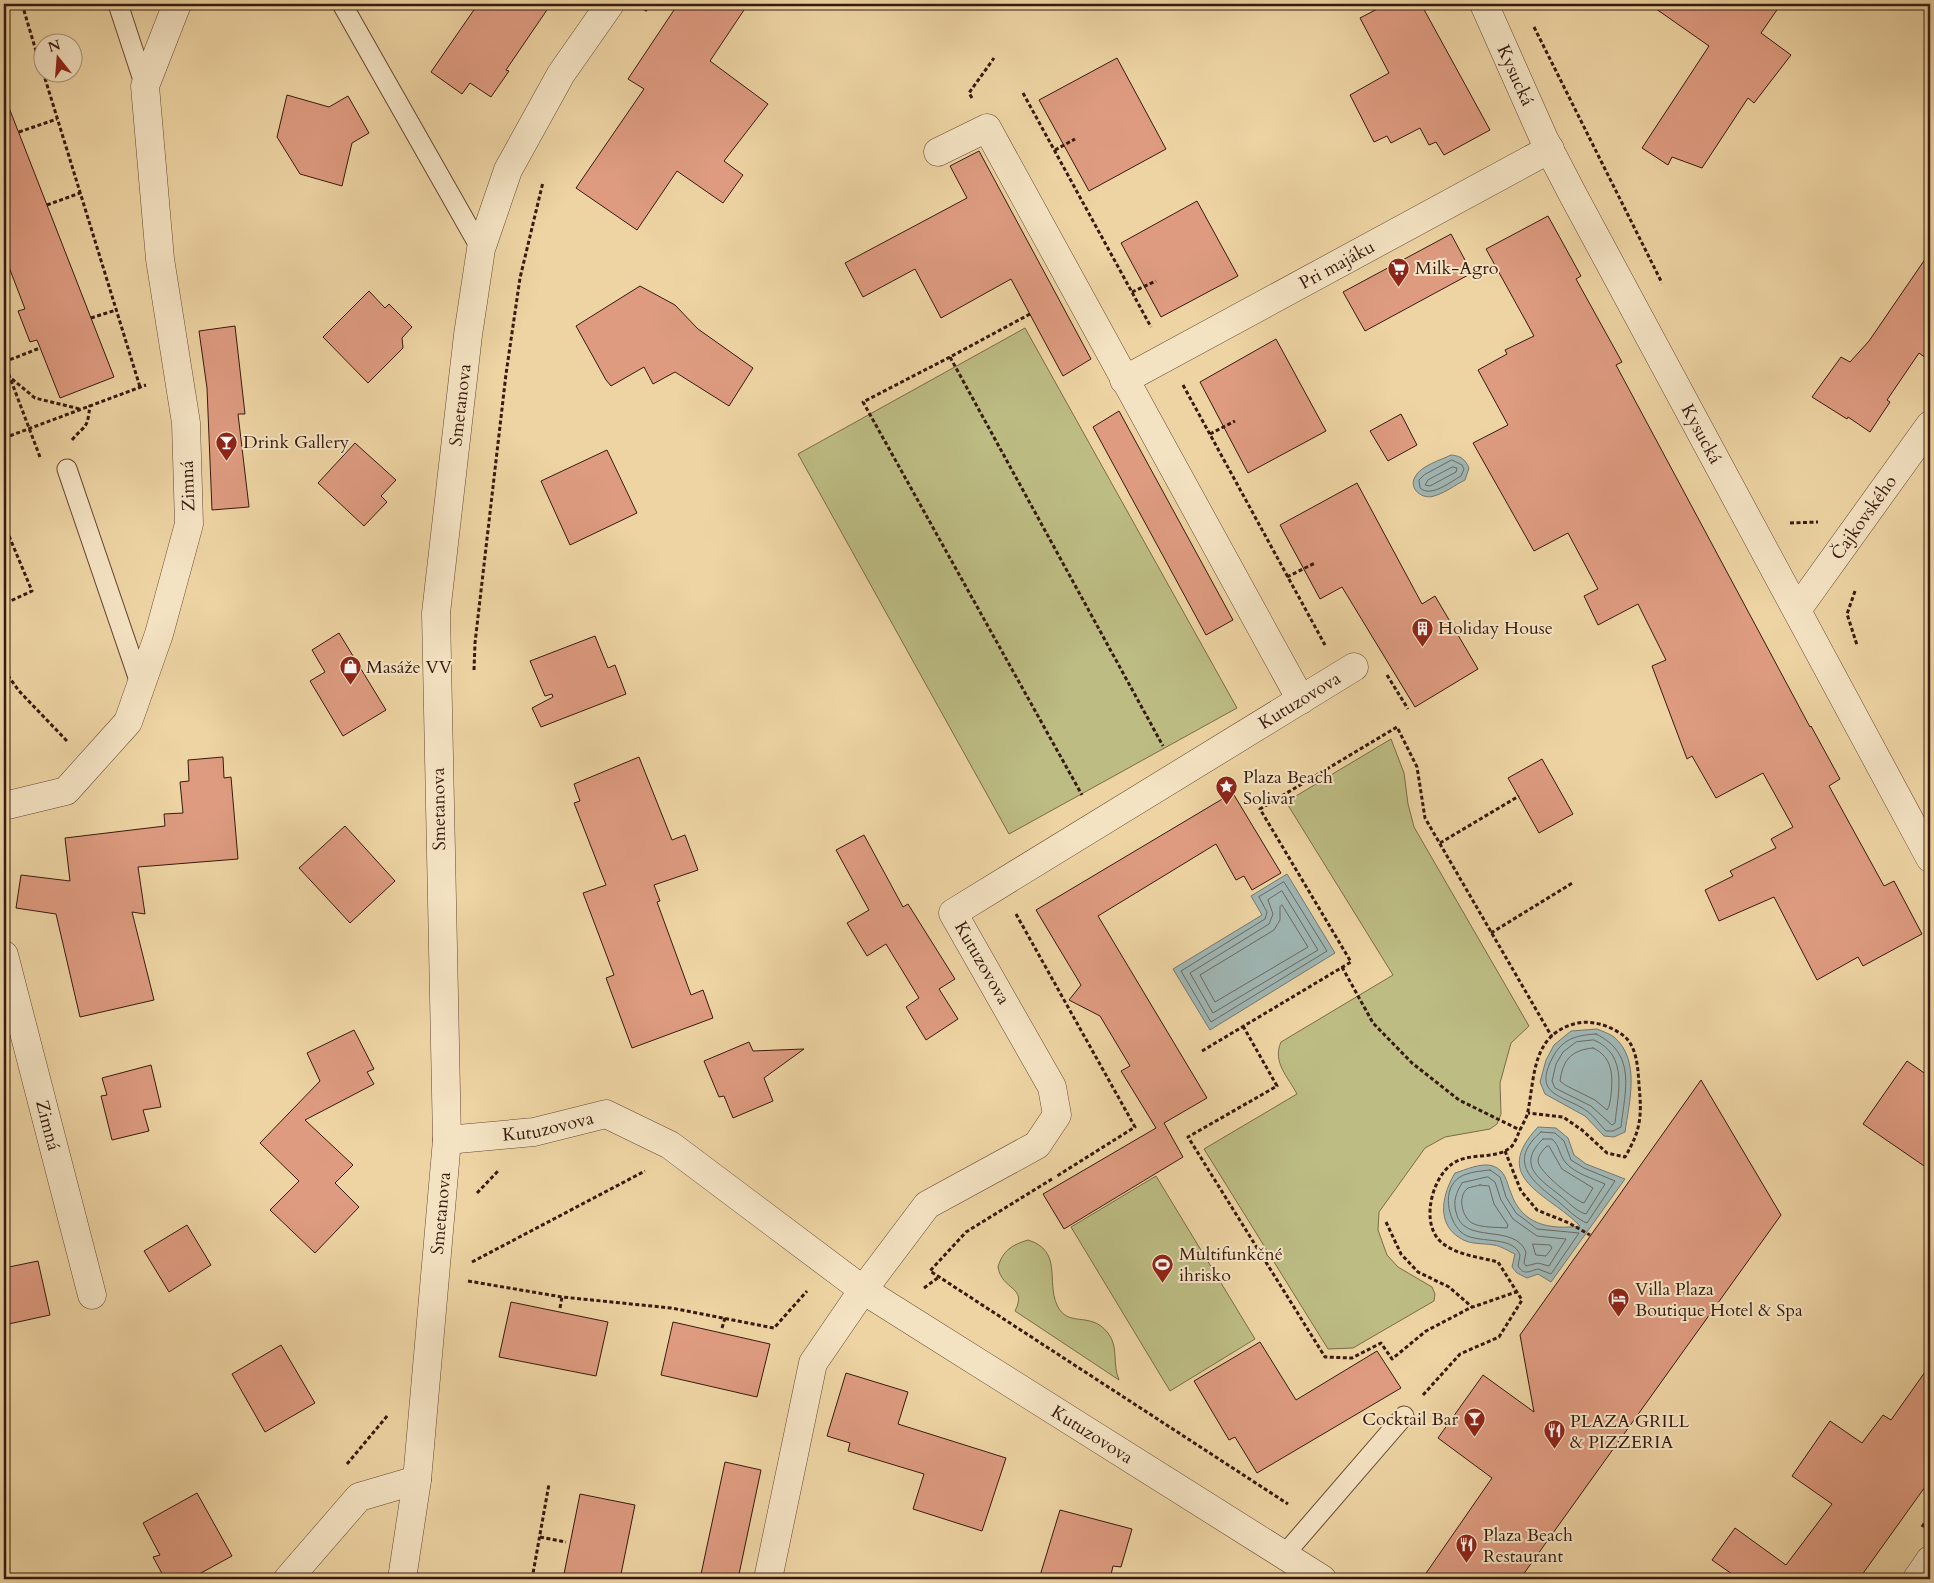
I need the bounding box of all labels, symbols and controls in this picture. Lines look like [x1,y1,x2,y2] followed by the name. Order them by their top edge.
[32,32,82,82] north arrow
[46,35,63,57] text: N
[1491,41,1540,110] street label: Kysucká
[1294,234,1379,295] street label: Pri majáku
[1387,256,1411,287] supermarket icon: Milk-Agro
[1415,256,1499,281] place label: Milk-Agro
[443,362,477,447] street label: Smetanova
[1675,399,1728,468] street label: Kysucká
[215,430,239,461] bar icon: Drink Gallery
[243,430,350,455] place label: Drink Gallery
[175,460,201,512] street label: Zimná
[1825,470,1903,565] street label: Čajkovského
[1410,616,1434,647] building icon: Holiday House
[1438,616,1553,641] place label: Holiday House
[338,655,362,686] shop icon: Masáže VV
[366,655,453,680] place label: Masáže VV
[1254,666,1346,735] street label: Kutuzovova
[1243,765,1333,811] place label: Plaza Beach Solivar
[426,767,452,851] street label: Smetanova
[1215,775,1239,806] place icon: Plaza Beach Solivar
[948,917,1016,1009] street label: Kutuzovova
[30,1097,67,1153] street label: Zimná
[501,1105,596,1147] street label: Kutuzovova
[424,1171,457,1255] street label: Smetanova
[1179,1242,1283,1288] place label: Multifunkčné ihrisko
[1151,1252,1175,1283] sports icon: Multifunkčné ihrisko
[1635,1277,1803,1323] place label: Villa Plaza Boutique Hotel & Spa
[1607,1287,1631,1318] hotel icon: Villa Plaza Boutique Hotel & Spa
[1046,1399,1138,1470] street label: Kutuzovova
[1362,1407,1458,1432] place label: Cocktail Bar
[1462,1407,1486,1438] bar icon: Cocktail Bar
[1570,1409,1690,1455] place label: PLAZA GRILL & PIZZERIA
[1542,1419,1566,1450] restaurant icon: PLAZA GRILL & PIZZERIA
[1483,1523,1573,1569] place label: Plaza Beach Restaurant
[1455,1533,1479,1564] restaurant icon: Plaza Beach Restaurant

